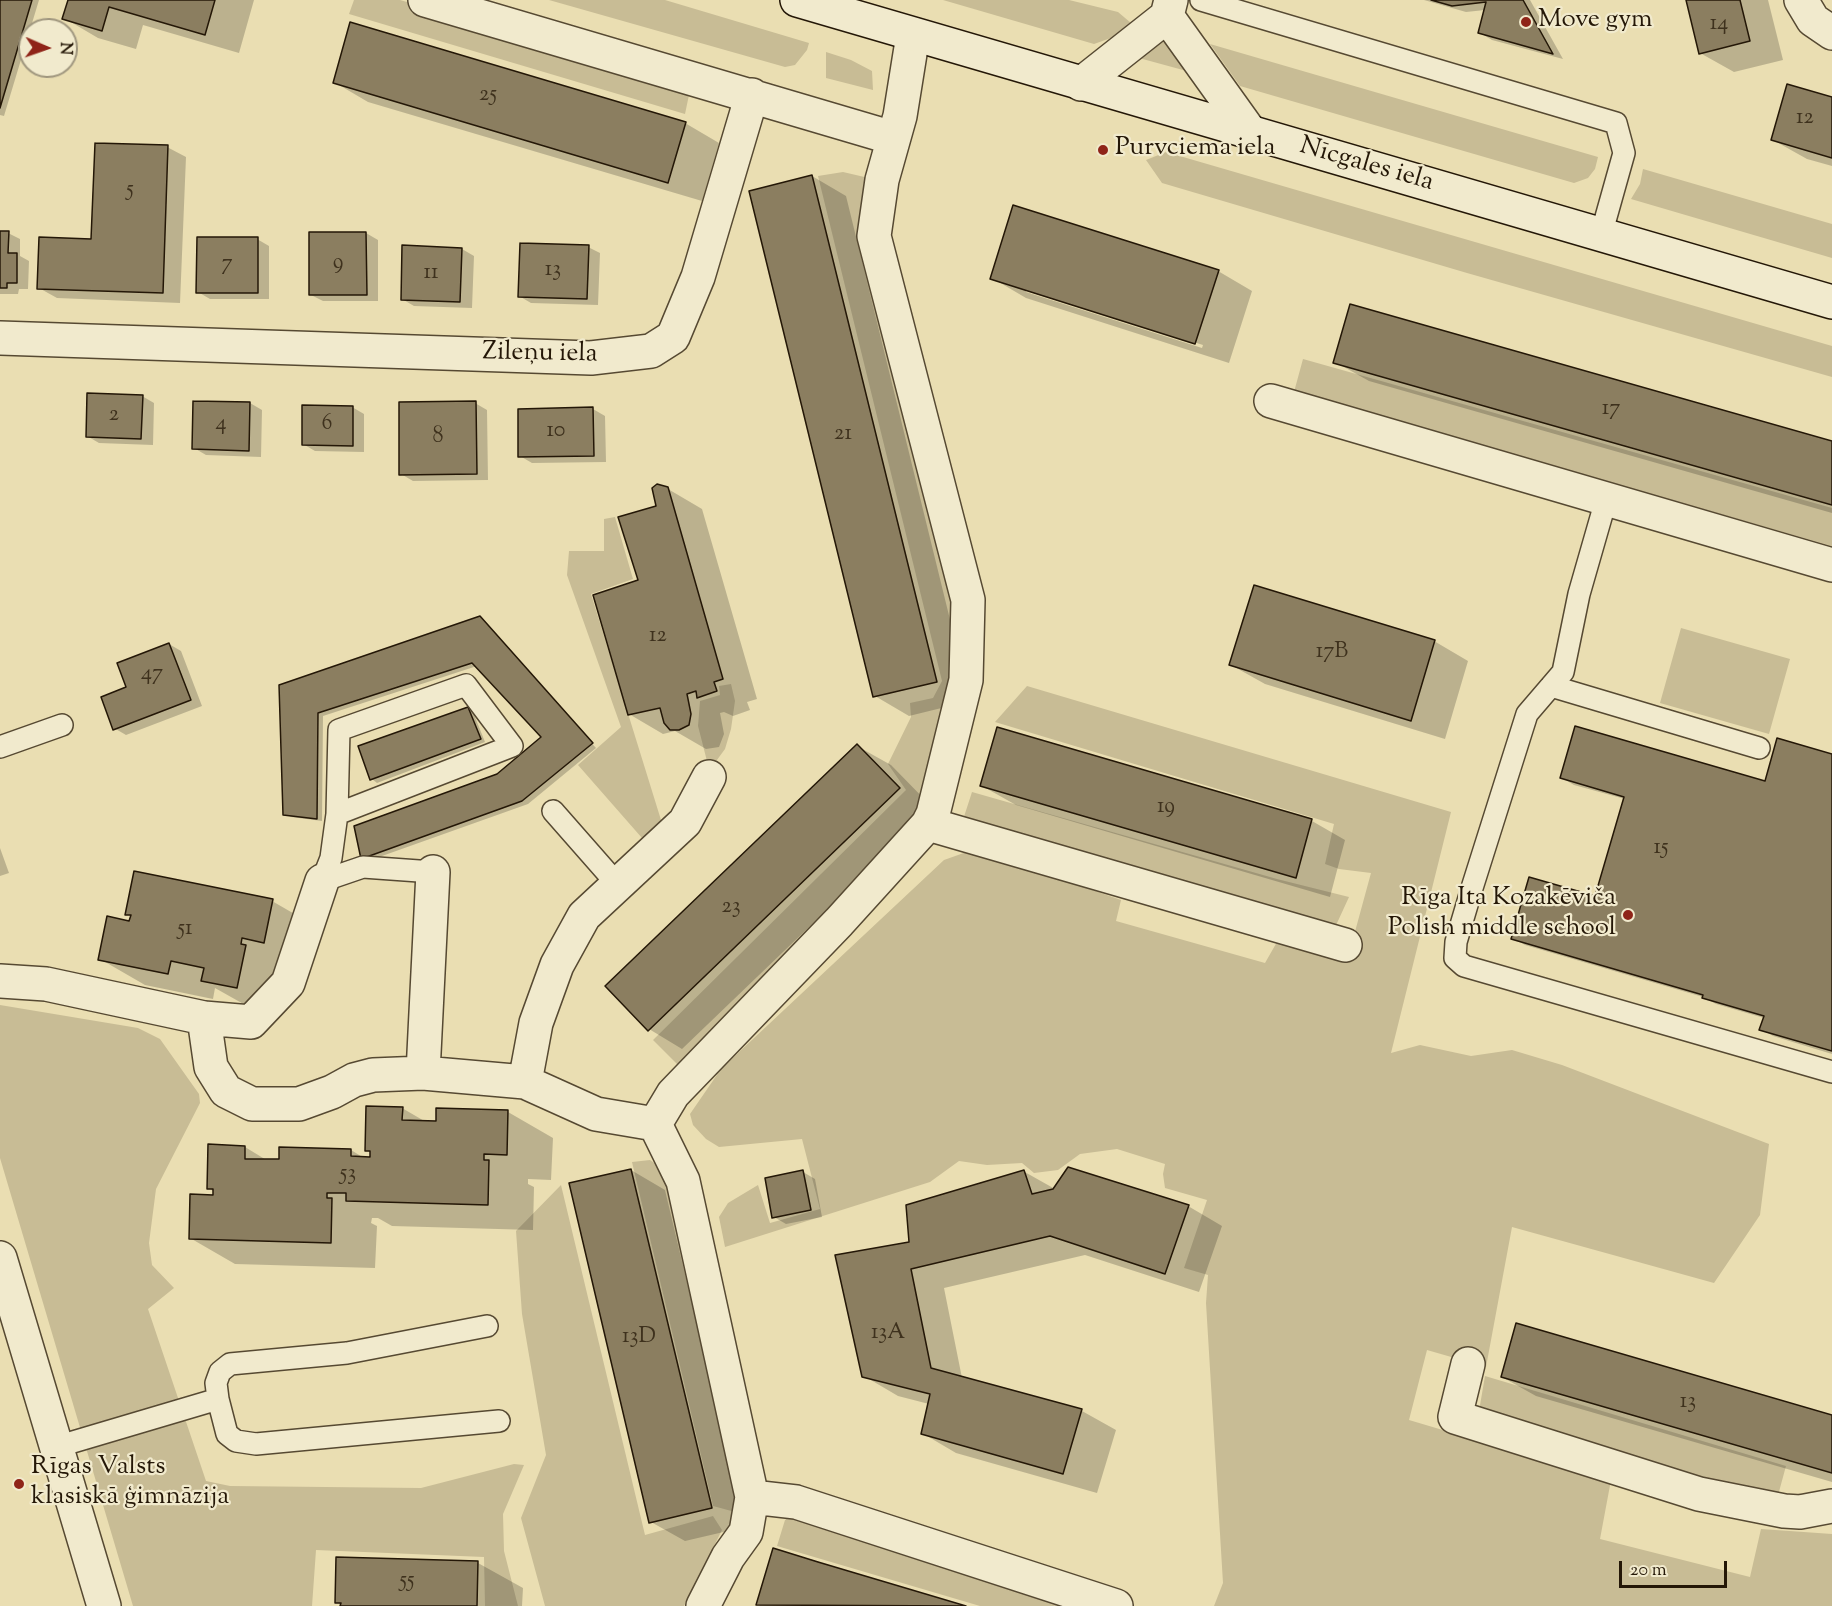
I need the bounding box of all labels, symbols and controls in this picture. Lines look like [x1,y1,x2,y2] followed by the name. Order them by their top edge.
[1538,6,1653,38] place label: Move gym
[1710,12,1728,38] house number: 14
[1519,15,1533,29] marker: Move gym
[18,18,78,78] north arrow
[53,42,76,55] text: N
[479,83,497,109] house number: 25
[1796,106,1814,132] house number: 12
[1295,132,1437,200] street label: Nīcgales iela
[1115,134,1275,166] place label: Purvciema iela
[1096,143,1110,157] marker: Purvciema iela
[126,178,134,204] house number: 5
[333,251,343,277] house number: 9
[221,252,233,278] house number: 7
[545,258,561,284] house number: 13
[424,261,438,287] house number: 11
[482,338,598,372] street label: Zileņu iela
[1602,397,1620,423] house number: 17
[109,403,119,429] house number: 2
[215,412,227,438] house number: 4
[322,412,332,438] house number: 6
[547,419,565,445] house number: 10
[834,422,852,448] house number: 21
[433,425,443,451] house number: 8
[649,624,667,650] house number: 12
[1316,640,1348,666] house number: 17B
[141,662,163,688] house number: 47
[1157,795,1175,821] house number: 19
[1653,836,1669,862] house number: 15
[1388,884,1616,946] place label: Rīga Ita Kozakēviča Polish middle school
[721,895,741,921] house number: 23
[1621,908,1635,922] marker: Rīga Ita Kozakēviča Polish middle school
[177,917,193,943] house number: 51
[340,1162,356,1188] house number: 53
[871,1321,905,1347] house number: 13A
[622,1325,656,1351] house number: 13D
[1680,1390,1696,1416] house number: 13
[31,1453,229,1514] place label: Rīgas Valsts klasiskā ģimnāzija
[12,1477,26,1491] marker: Rīgas Valsts klasiskā ģimnāzija
[1622,1549,1730,1587] scale bar
[1630,1558,1667,1584] text: 20 m
[399,1569,415,1595] house number: 55

